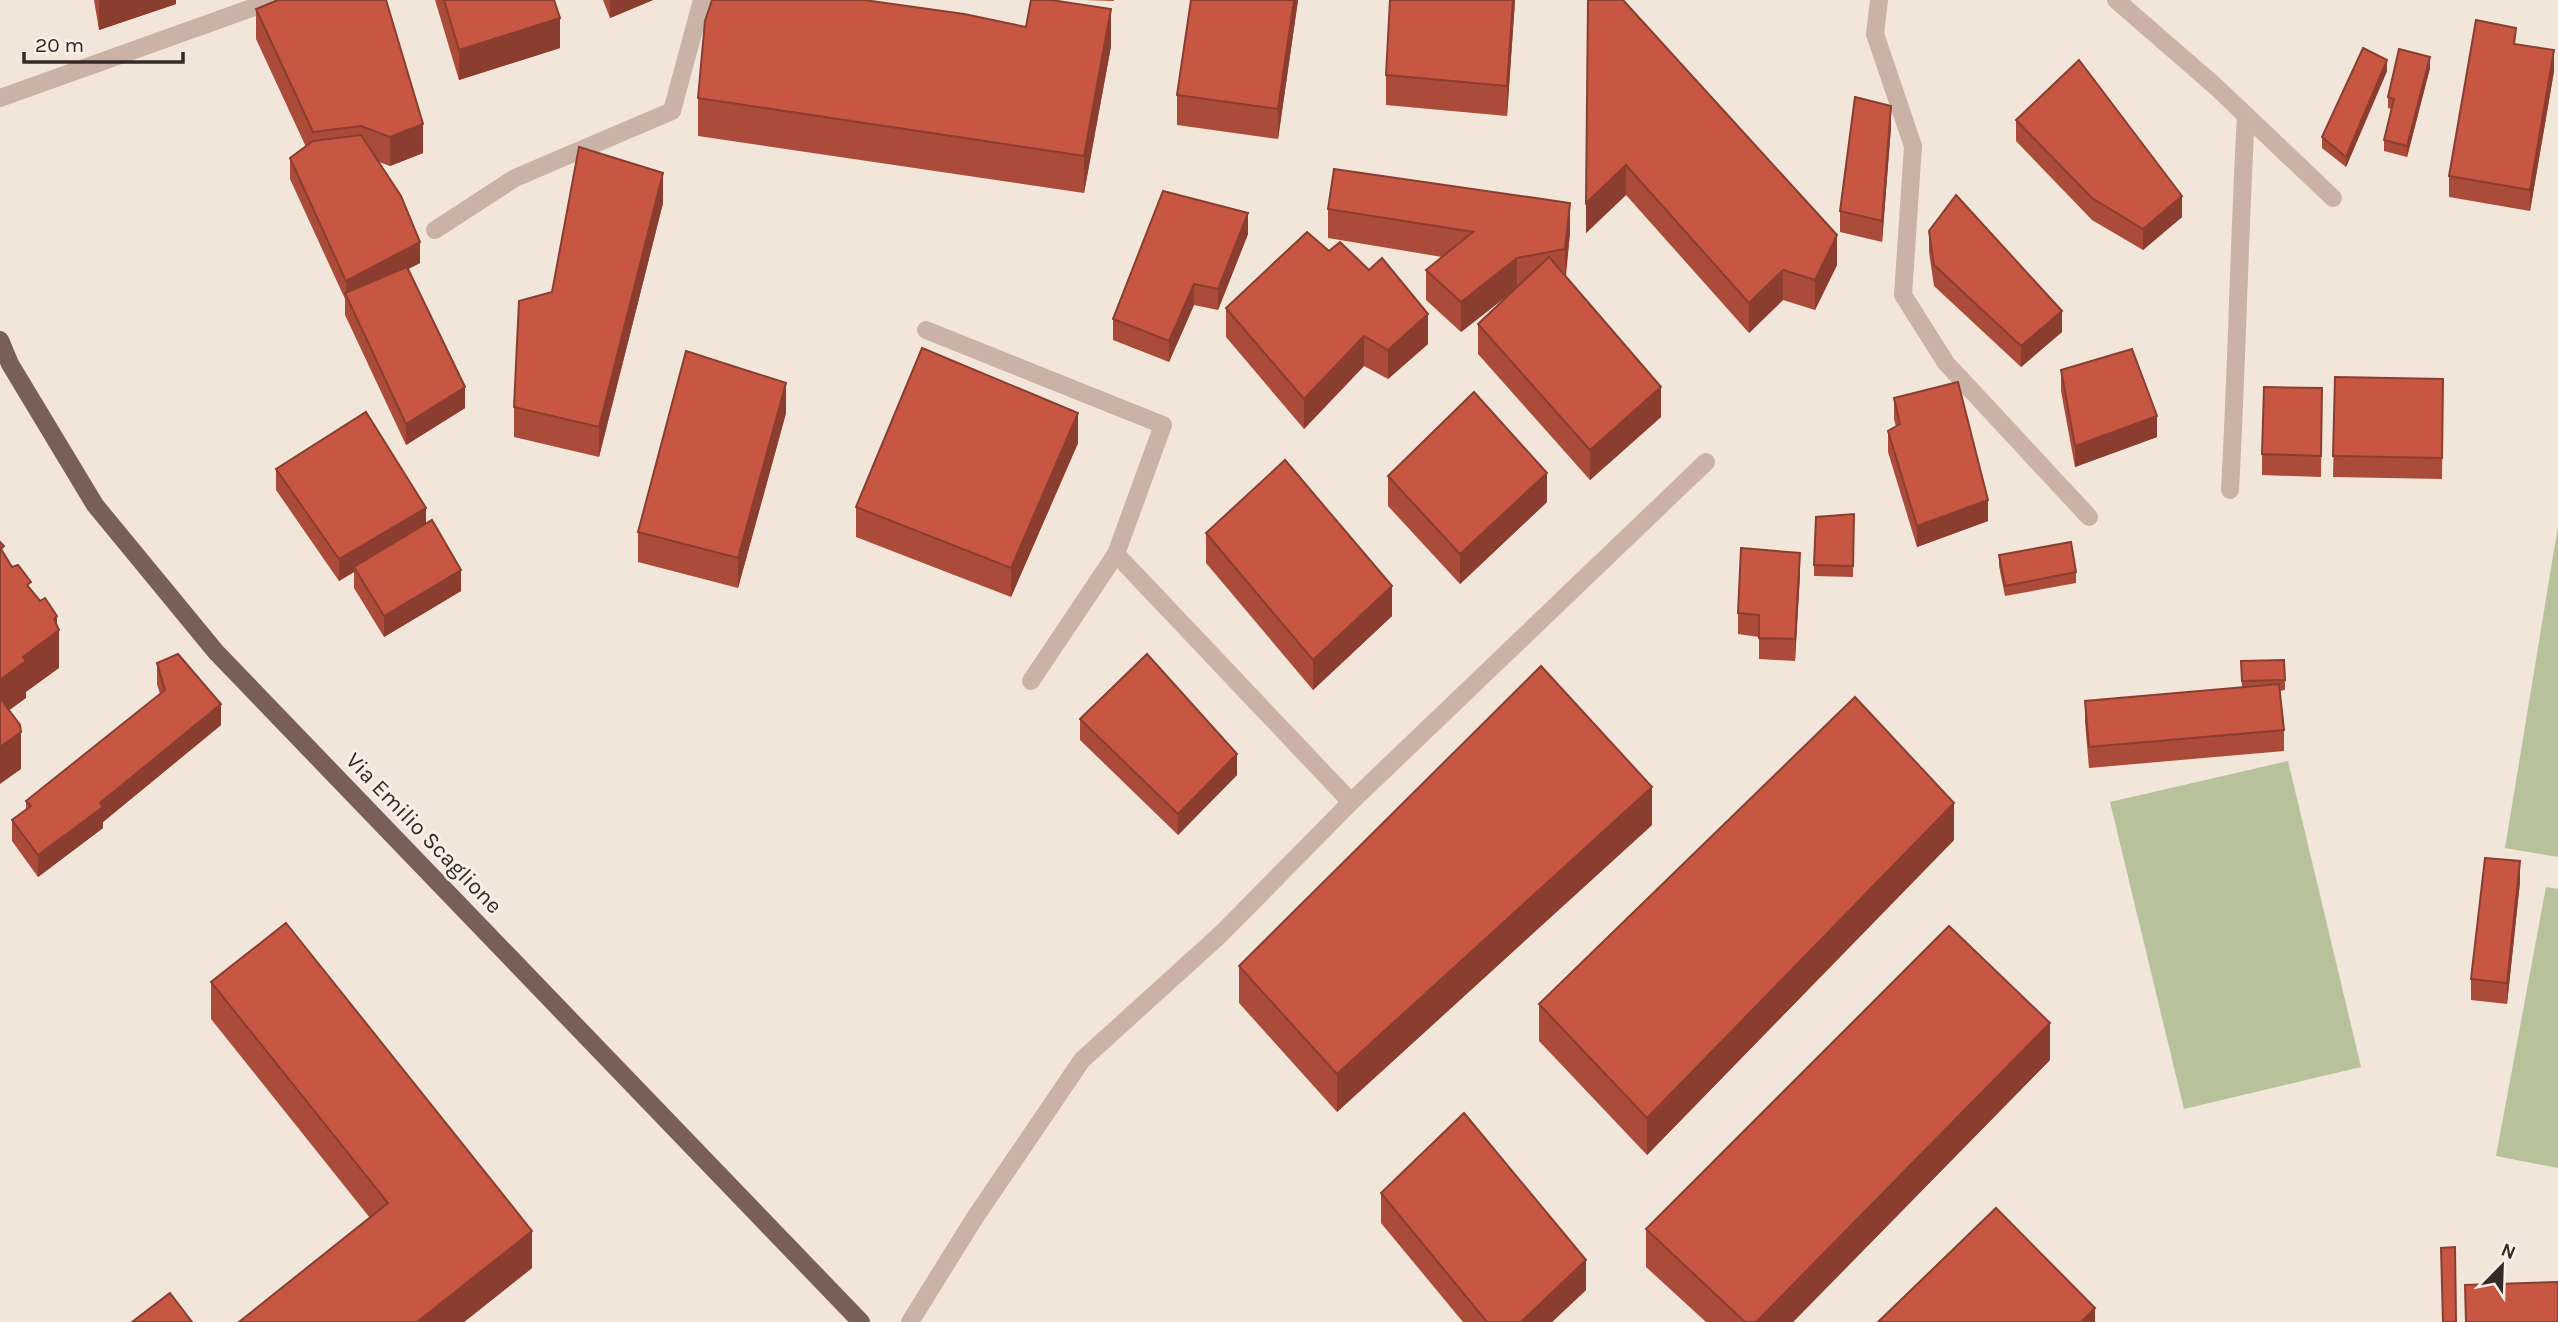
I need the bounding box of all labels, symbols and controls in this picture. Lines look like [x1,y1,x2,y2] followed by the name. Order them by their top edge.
[24,21,184,65] scale bar
[35,33,84,57] text: 20 m
[340,747,508,919] street label: Via Emilio Scaglione
[2467,1231,2537,1301] north arrow
[2498,1238,2519,1264] text: N

